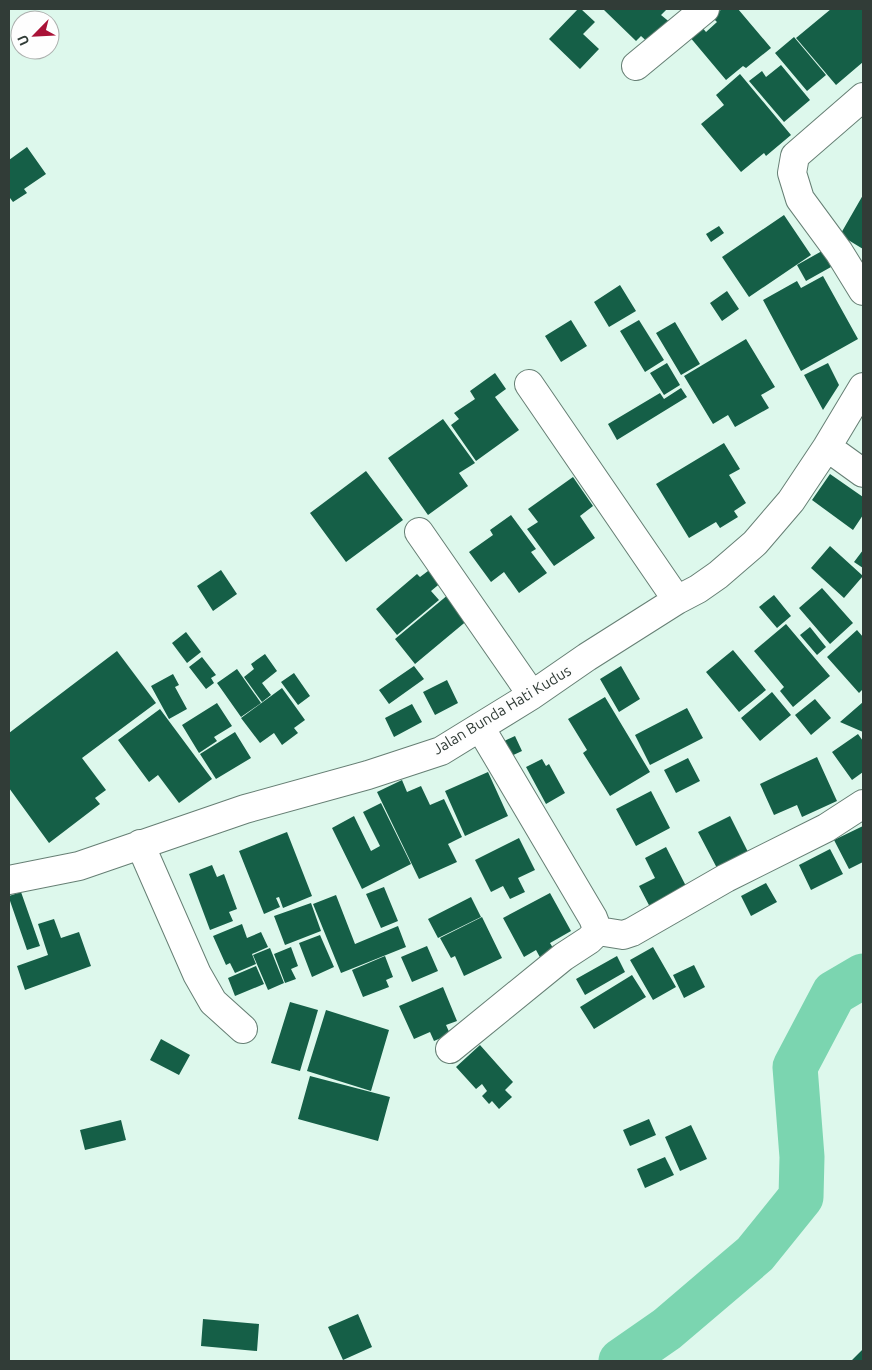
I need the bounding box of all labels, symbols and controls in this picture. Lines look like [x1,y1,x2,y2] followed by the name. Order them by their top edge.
[10,10,60,60] north arrow
[14,33,32,48] text: U
[430,662,574,758] street label: Jalan Bunda Hati Kudus

